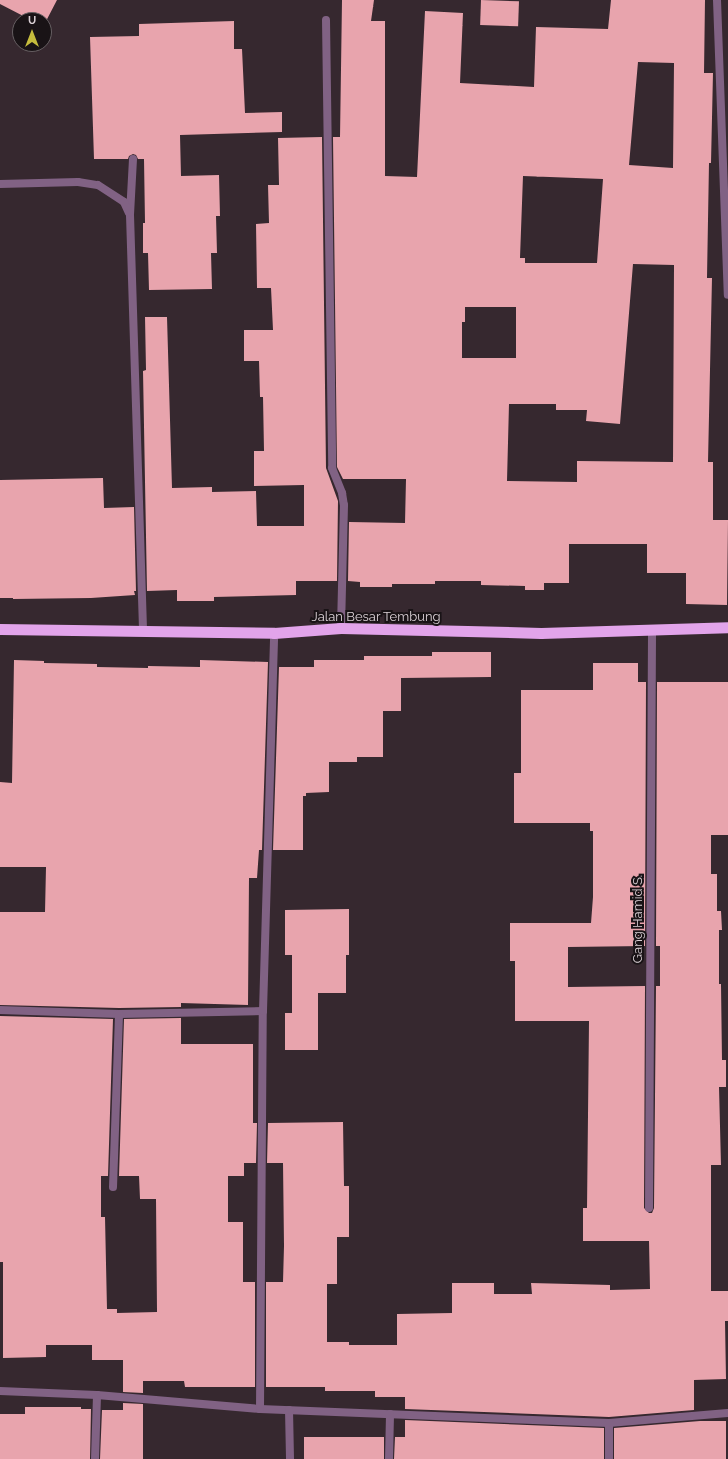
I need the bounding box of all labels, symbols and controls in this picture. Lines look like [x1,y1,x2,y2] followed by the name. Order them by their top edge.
[12,12,52,52] north arrow
[28,14,36,27] text: U
[311,609,441,625] street label: Jalan Besar Tembung
[630,875,646,963] street label: Gang Hamid S.

